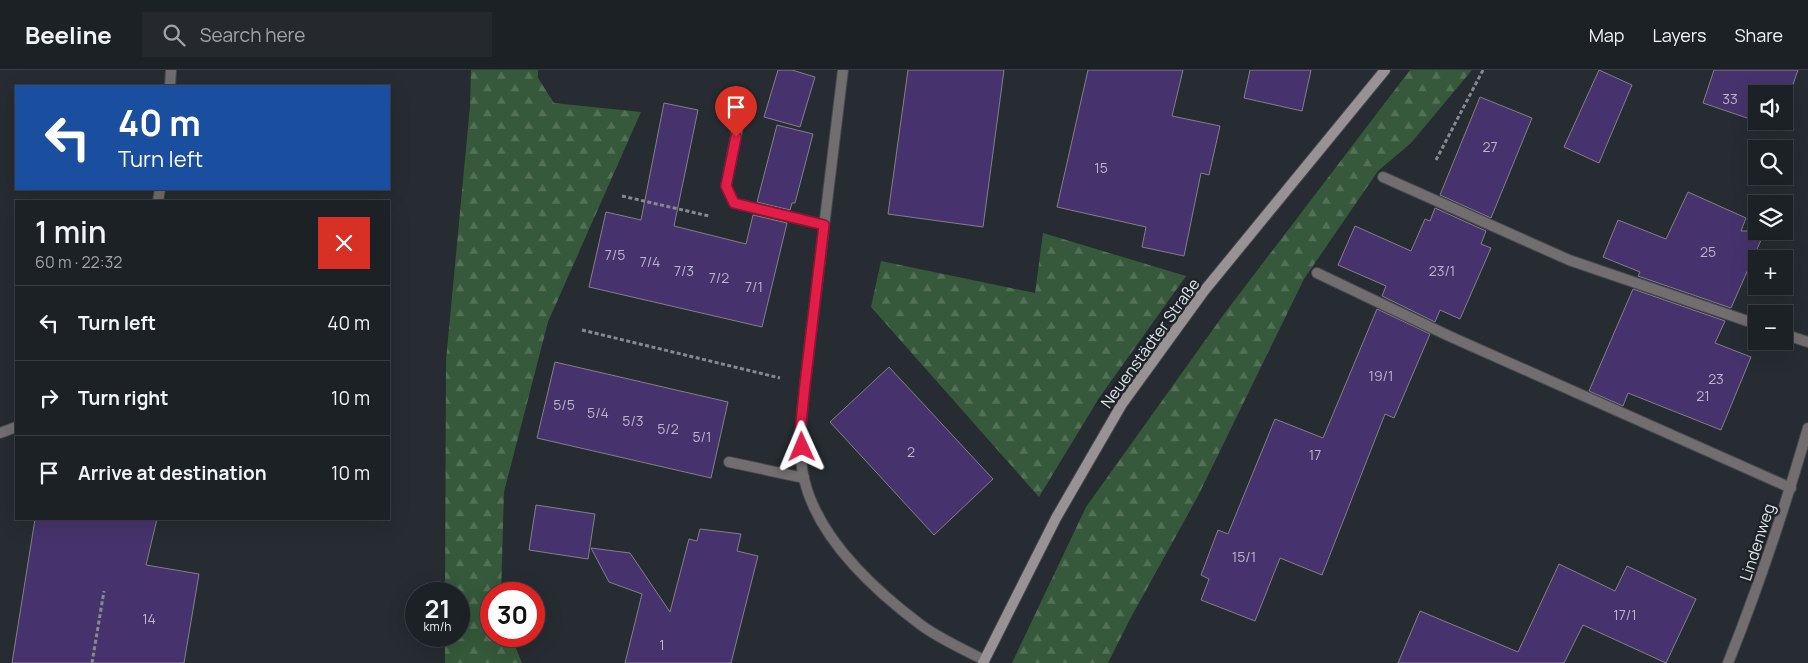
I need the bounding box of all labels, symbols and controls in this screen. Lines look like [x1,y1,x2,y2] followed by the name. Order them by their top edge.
[142,12,492,57] search box
[25,18,112,51] text: Beeline
[160,21,188,49] icon: search
[200,22,305,48] text: Search here
[1589,23,1624,47] text: Map
[1652,23,1706,47] text: Layers
[1734,23,1783,47] text: Share
[1748,85,1793,350] map controls
[1748,85,1793,130] button: sound
[715,86,757,137] pin
[1722,89,1738,108] house number: 33
[722,93,750,121] icon: arrive
[118,99,201,147] text: 40 m
[35,105,100,170] icon: left
[1482,137,1498,156] house number: 27
[1748,140,1793,185] button: search
[118,144,203,174] text: Turn left
[1094,158,1108,177] house number: 15
[1748,195,1793,240] button: layers
[35,211,107,252] text: 1 min
[318,217,370,269] button: close
[1700,242,1716,261] house number: 25
[605,245,625,264] house number: 7/5
[1748,250,1793,295] button: +
[35,251,122,273] text: 60 m · 22:32
[640,252,660,271] house number: 7/4
[674,261,694,280] house number: 7/3
[1429,261,1455,280] house number: 23/1
[709,268,729,287] house number: 7/2
[1095,274,1205,412] street label: Neuenstädter Straße
[745,277,763,296] house number: 7/1
[1748,305,1793,350] button: −
[35,309,63,337] icon: left
[78,310,156,336] text: Turn left
[327,310,370,336] text: 40 m
[1368,366,1394,385] house number: 19/1
[1708,369,1724,388] house number: 23
[35,384,63,412] icon: right
[78,385,168,411] text: Turn right
[331,385,370,411] text: 10 m
[1696,386,1710,405] house number: 21
[553,395,575,414] house number: 5/5
[587,403,609,422] house number: 5/4
[622,411,644,430] house number: 5/3
[657,419,679,438] house number: 5/2
[775,420,827,472] position arrow
[693,427,711,446] house number: 5/1
[907,442,915,461] house number: 2
[1309,445,1321,464] house number: 17
[35,459,63,487] icon: arrive
[78,460,267,486] text: Arrive at destination
[331,460,370,486] text: 10 m
[1734,500,1780,584] street label: Lindenweg
[1232,547,1256,566] house number: 15/1
[480,582,545,647] speed limit sign: 30
[425,591,450,626] text: 21
[1613,605,1637,624] house number: 17/1
[142,609,156,628] house number: 14
[424,618,451,635] text: km/h
[659,635,665,654] house number: 1

